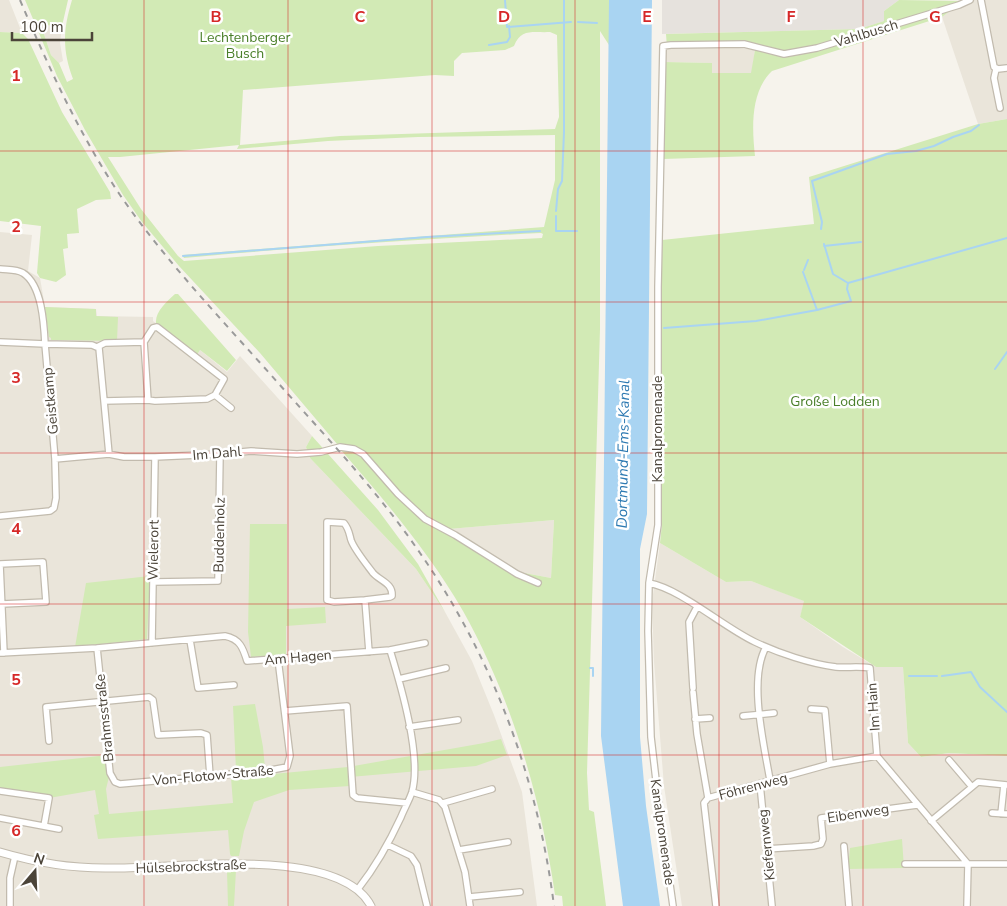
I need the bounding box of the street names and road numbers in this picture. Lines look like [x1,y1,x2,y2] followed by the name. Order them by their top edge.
[831,15,900,52] street label: Vahlbusch
[38,367,63,435] street label: Geistkamp
[648,376,667,482] street label: Kanalpromenade
[192,442,243,465] street label: Im Dahl
[209,497,230,573] street label: Buddenholz
[143,519,164,580] street label: Wielerort
[264,645,332,670] street label: Am Hagen
[90,673,119,763] street label: Brahmsstraße
[862,682,885,732] street label: Im Hain
[151,761,274,790] street label: Von-Flotow-Straße
[717,768,790,805] street label: Föhrenweg
[646,778,679,886] street label: Kanalpromenade
[826,799,890,828] street label: Eibenweg
[753,808,780,882] street label: Kiefernweg
[135,855,247,878] street label: Hülsebrockstraße

